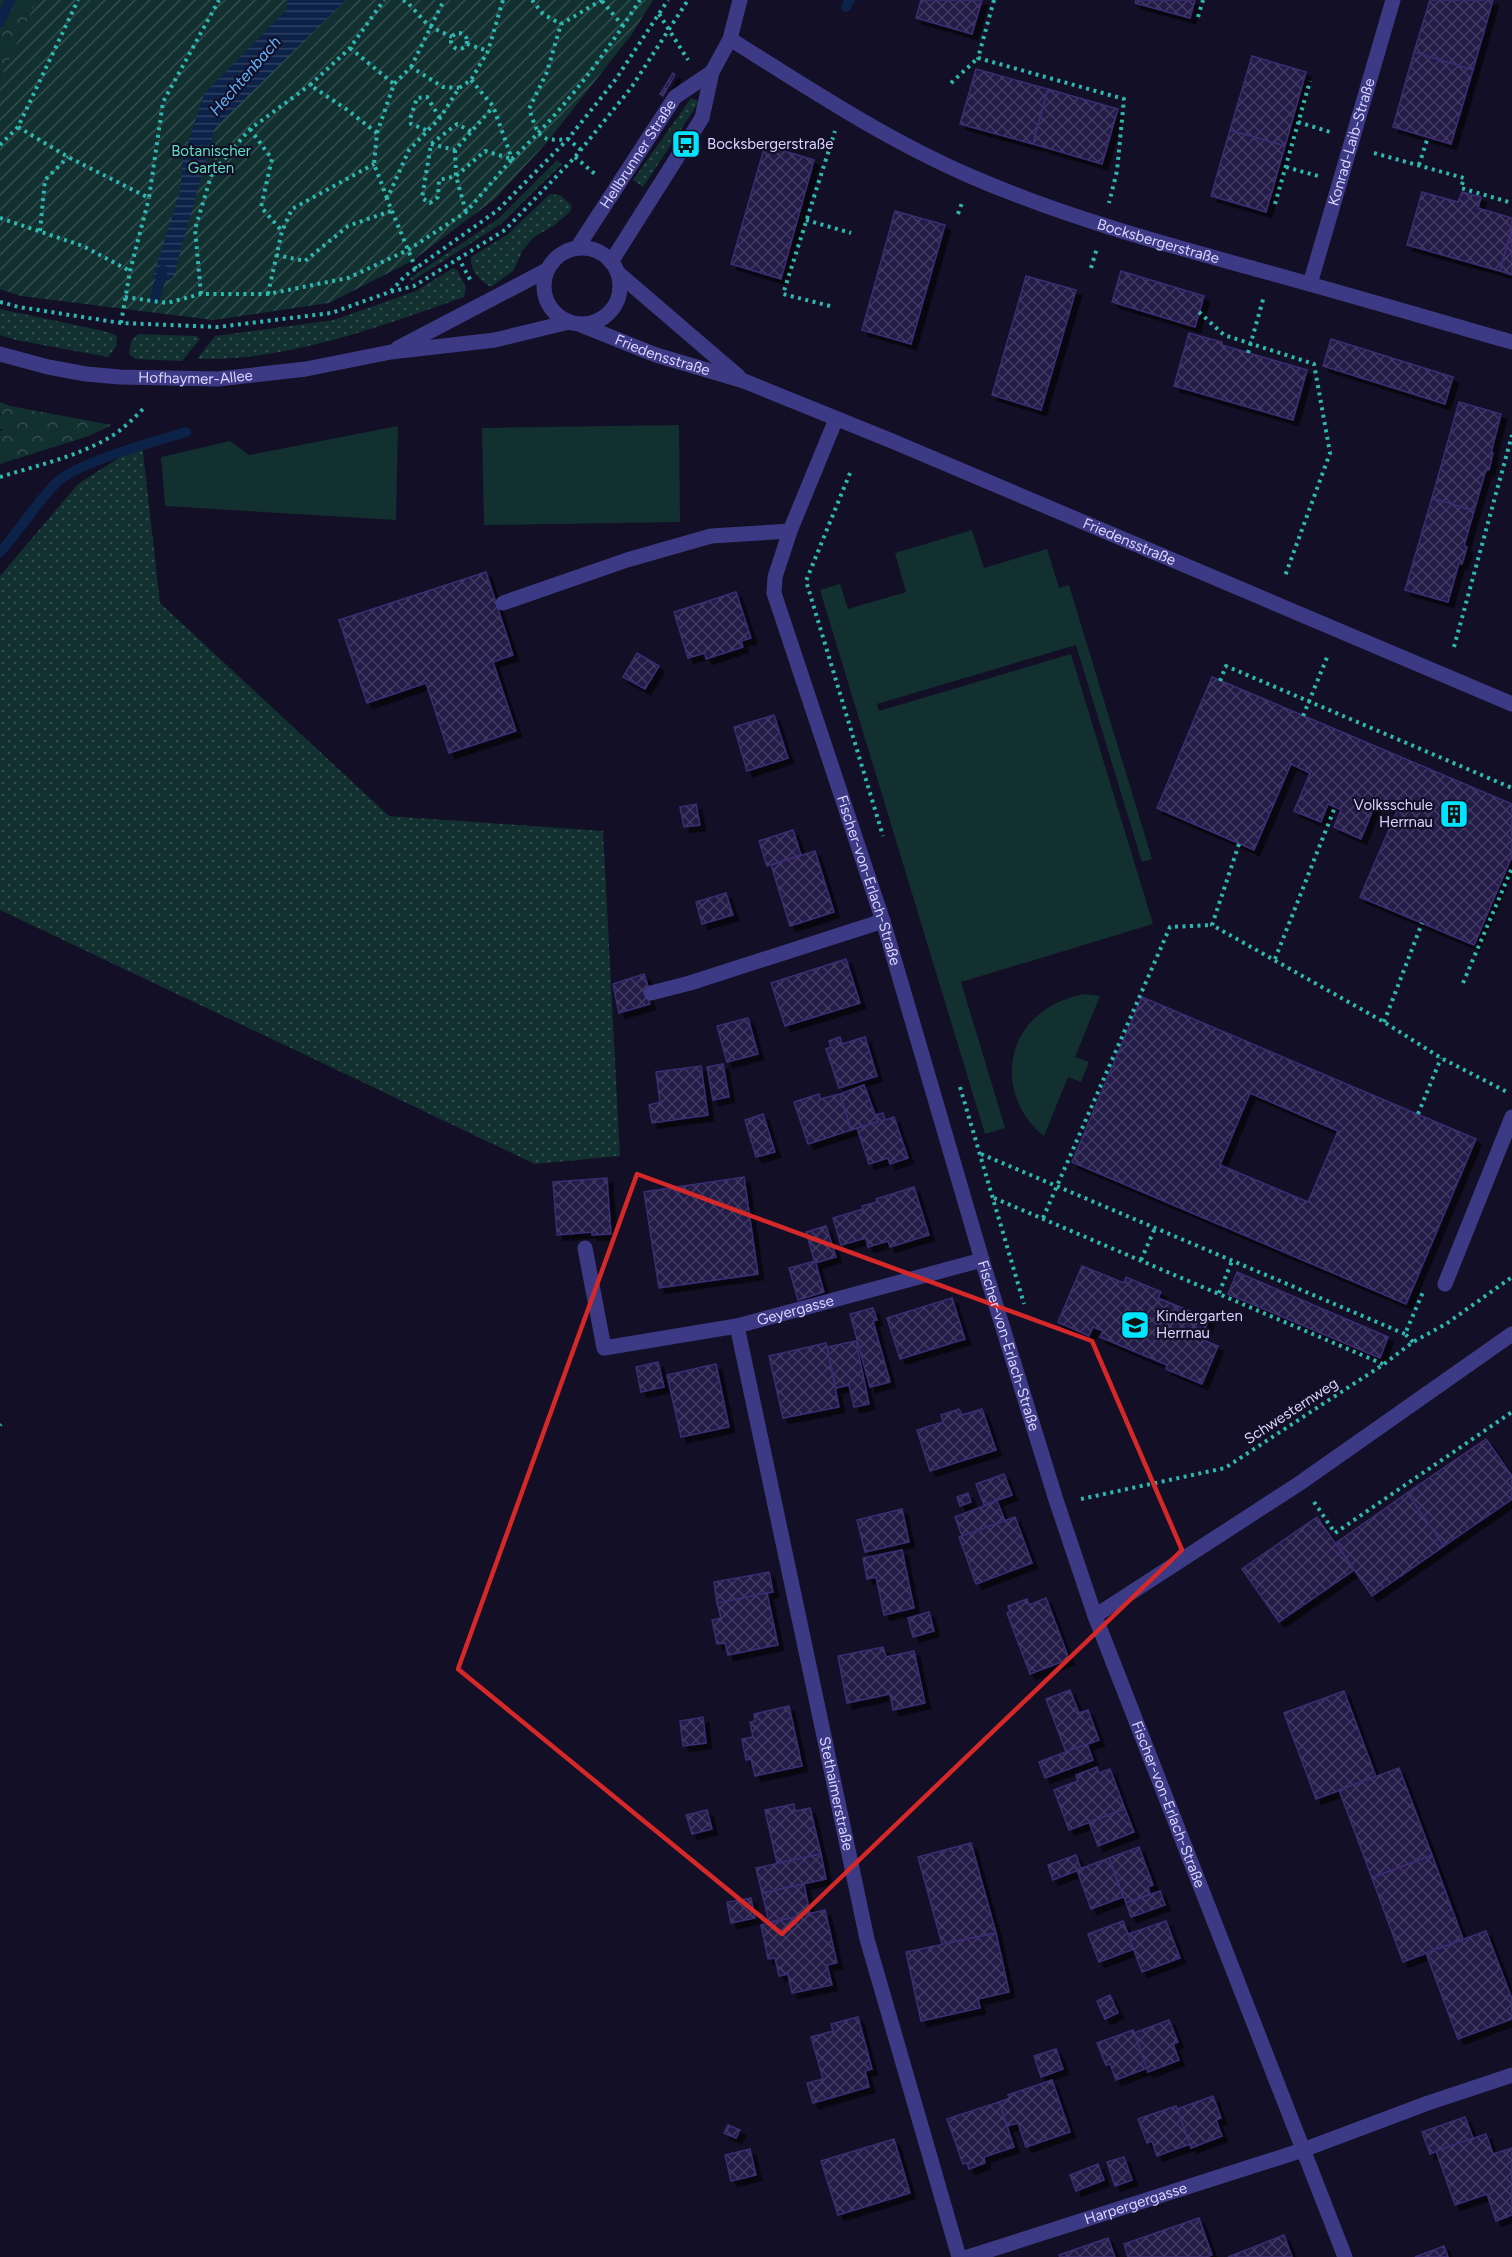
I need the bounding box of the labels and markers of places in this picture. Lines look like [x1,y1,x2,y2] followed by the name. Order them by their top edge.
[670,128,702,160] bus stop icon: Bocksbergerstraße
[707,135,833,153] place label: Bocksbergerstraße
[1354,796,1433,831] place label: Volksschule Herrnau
[1438,798,1470,830] building icon: Volksschule Herrnau
[1156,1307,1243,1342] place label: Kindergarten Herrnau
[1119,1309,1151,1341] school or university icon: Kindergarten Herrnau

